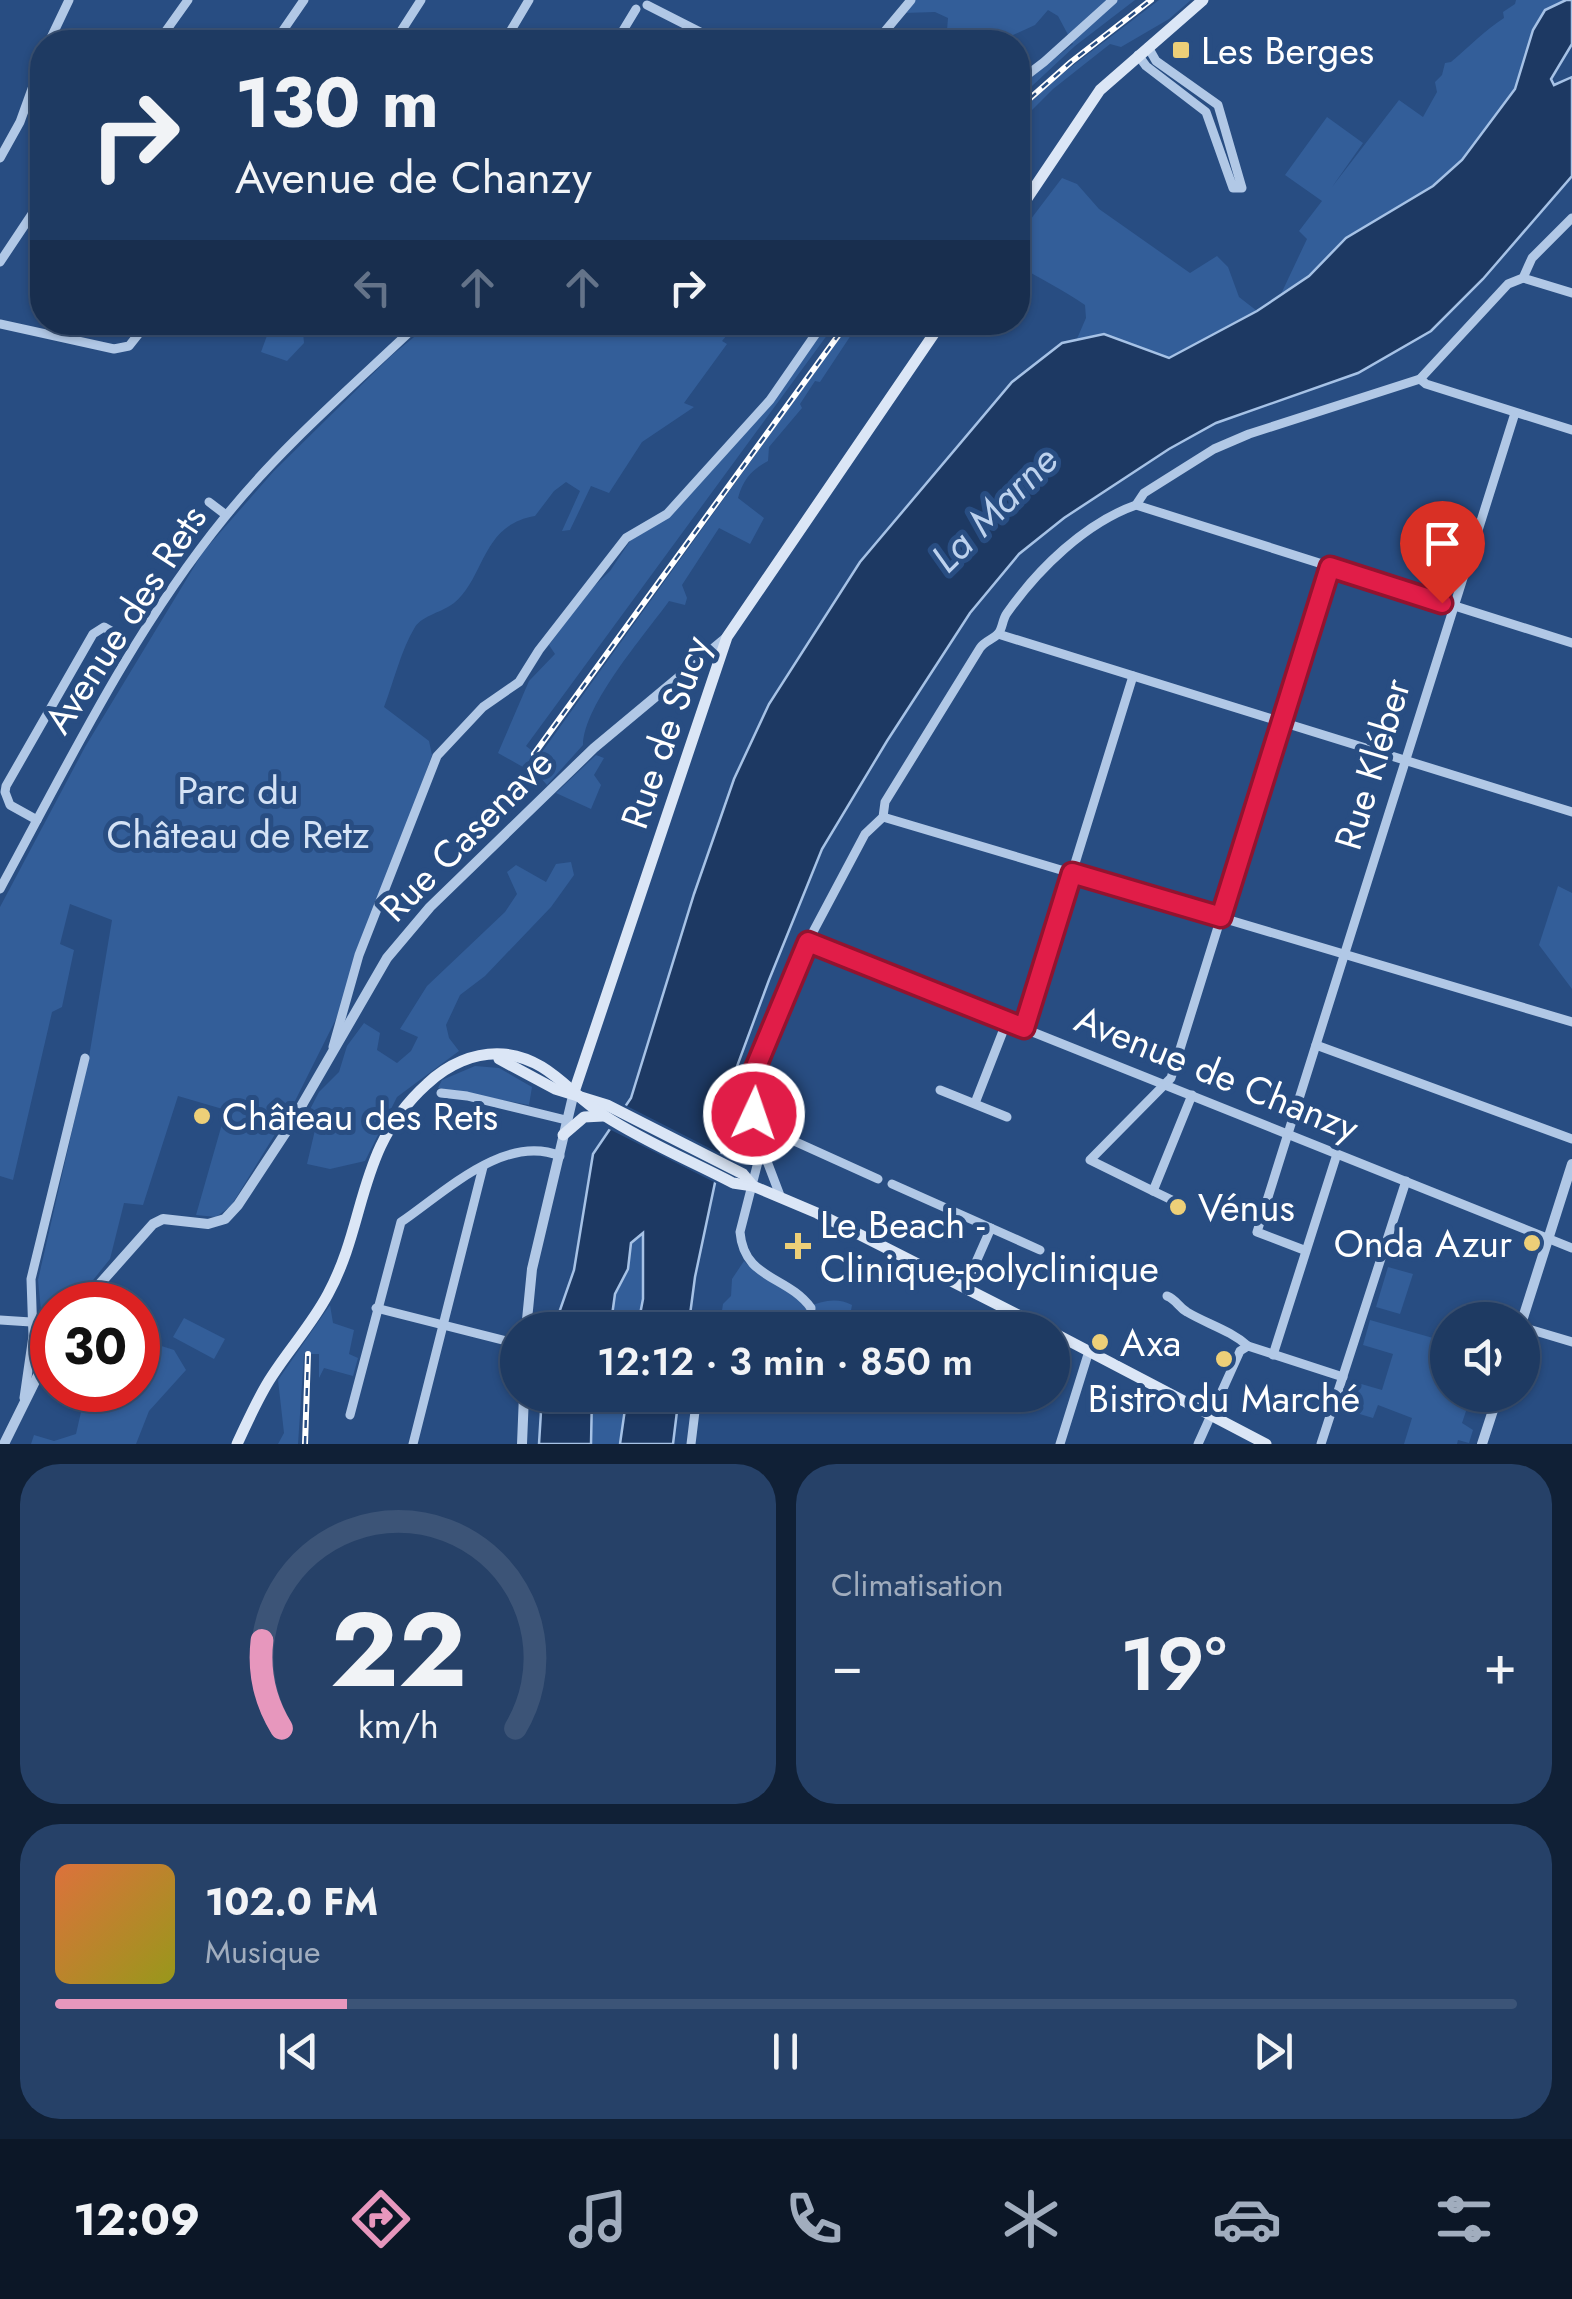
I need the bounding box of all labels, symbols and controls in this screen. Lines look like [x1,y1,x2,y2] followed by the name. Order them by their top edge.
[1201,23,1374,78] place label: Les Berges
[1170,39,1192,61] marker: Les Berges
[235,52,439,153] text: 130 m
[70,70,200,200] icon: right
[235,145,592,210] text: Avenue de Chanzy
[345,260,400,315] icon: left
[450,260,505,315] icon: ahead
[555,260,610,315] icon: ahead
[660,260,715,315] icon: right
[917,432,1071,586] water label: La Marne
[30,494,220,744] street label: Avenue des Rets
[1400,501,1485,604] pin
[1415,516,1470,571] icon: arrive
[606,628,724,836] street label: Rue de Sucy
[1320,672,1424,856] street label: Rue Kléber
[367,736,565,934] street label: Rue Casenave
[107,763,369,862] park label: Parc du Château de Retz
[1067,991,1367,1155] street label: Avenue de Chanzy
[702,1062,806,1166] position arrow
[222,1089,498,1144] place label: Château des Rets
[191,1105,213,1127] marker: Château des Rets
[1198,1180,1295,1235] place label: Vénus
[1167,1196,1189,1218] marker: Vénus
[820,1197,1159,1296] place label: Le Beach - Clinique-polyclinique
[1334,1216,1512,1271] place label: Onda Azur
[1521,1232,1543,1254] marker: Onda Azur
[785,1233,811,1259] marker: Le Beach - Clinique-polyclinique
[30,1282,160,1412] speed limit sign: 30
[1430,1302,1540,1412] map controls
[1430,1302,1540,1412] button: sound
[1120,1315,1181,1370] place label: Axa
[1089,1331,1111,1353] marker: Axa
[597,1334,973,1389] text: 12:12 · 3 min · 850 m
[1213,1348,1235,1370] marker: Bistro du Marché
[1088,1371,1360,1426] place label: Bistro du Marché
[831,1562,1004,1608] text: Climatisation
[330,1575,466,1725] text: 22
[1120,1610,1227,1718] text: 19°
[831,1625,863,1705] text: −
[1483,1625,1517,1705] text: +
[358,1700,438,1751] text: km/h
[205,1874,378,1929] text: 102.0 FM
[205,1929,320,1975] text: Musique
[271,2024,326,2079] icon: previous
[758,2024,813,2079] icon: pause
[1246,2024,1301,2079] icon: next
[346,2184,416,2254] icon: directions
[563,2184,633,2254] icon: music
[779,2184,849,2254] icon: phone
[996,2184,1066,2254] icon: climate
[1212,2184,1282,2254] icon: car
[1429,2184,1499,2254] icon: filters
[73,2187,200,2252] text: 12:09

